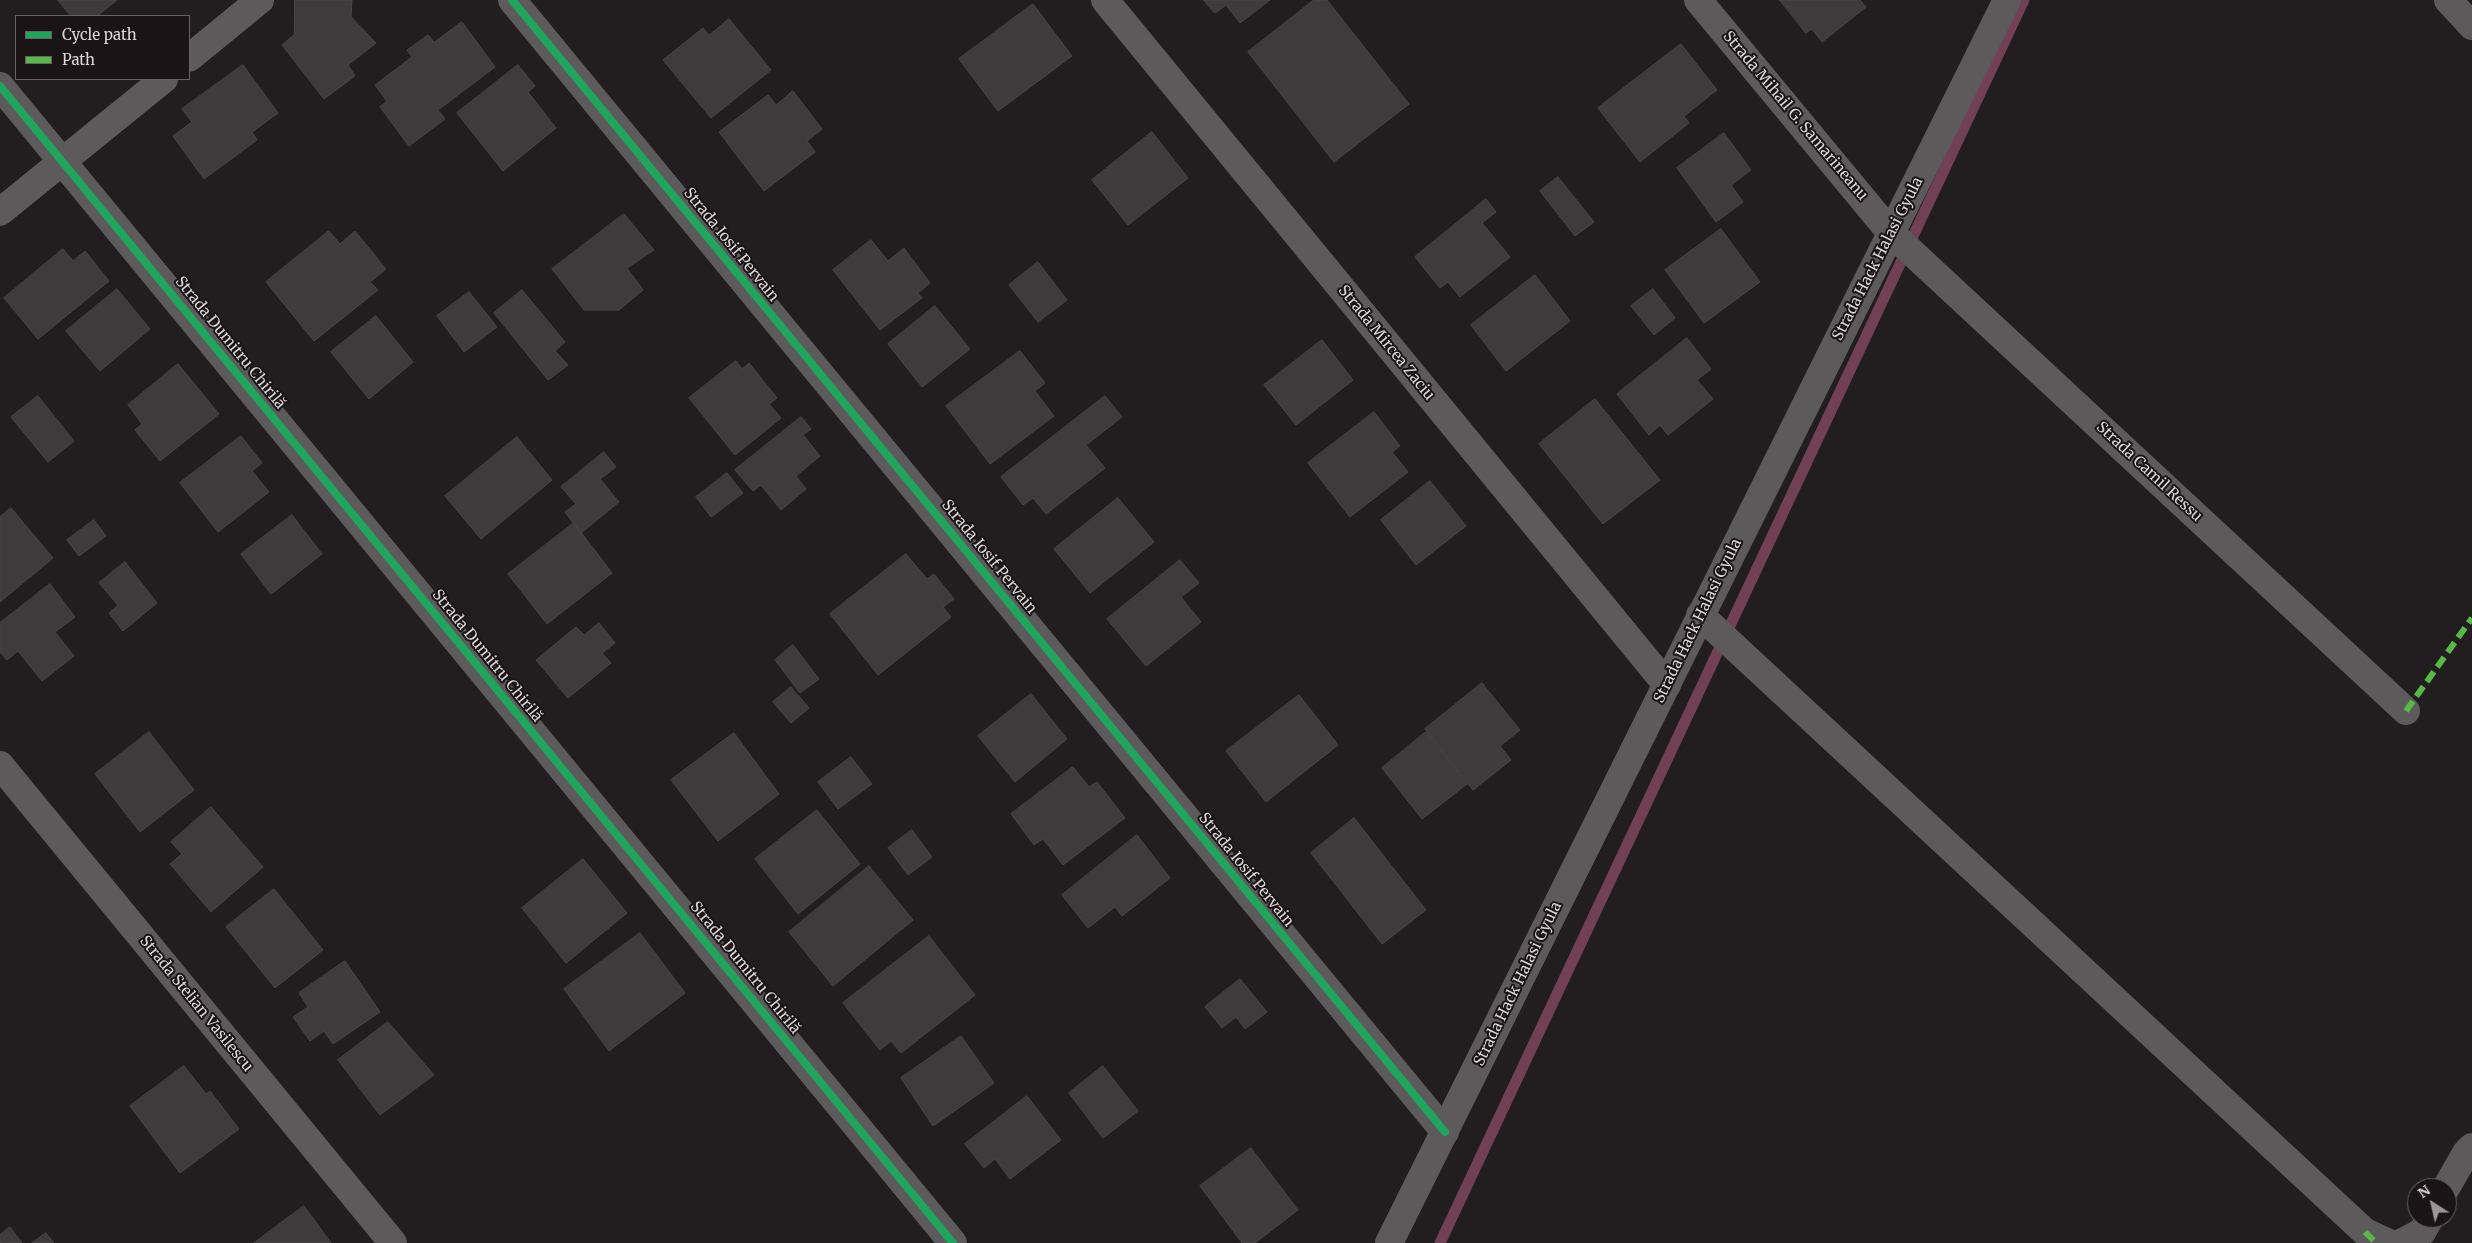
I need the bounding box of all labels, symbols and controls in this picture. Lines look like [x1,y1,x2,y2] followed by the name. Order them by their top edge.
[15,15,190,80] legend
[62,25,137,44] text: Cycle path
[1719,28,1871,204] street label: Strada Mihail G. Samarineanu
[62,50,95,69] text: Path
[1829,174,1927,344] street label: Strada Hack Halasi Gyula
[680,185,782,305] street label: Strada Iosif Pervain
[171,273,289,413] street label: Strada Dumitru Chirilă
[1334,282,1438,404] street label: Strada Mircea Zaciu
[2092,418,2206,526] street label: Strada Camil Ressu
[938,497,1040,617] street label: Strada Iosif Pervain
[1650,536,1746,706] street label: Strada Hack Halasi Gyula
[428,586,546,726] street label: Strada Dumitru Chirilă
[1195,810,1297,930] street label: Strada Iosif Pervain
[686,898,804,1038] street label: Strada Dumitru Chirilă
[1470,899,1566,1069] street label: Strada Hack Halasi Gyula
[136,932,256,1076] street label: Strada Stelian Vasilescu
[2407,1178,2457,1228] north arrow
[2414,1181,2434,1202] text: N

